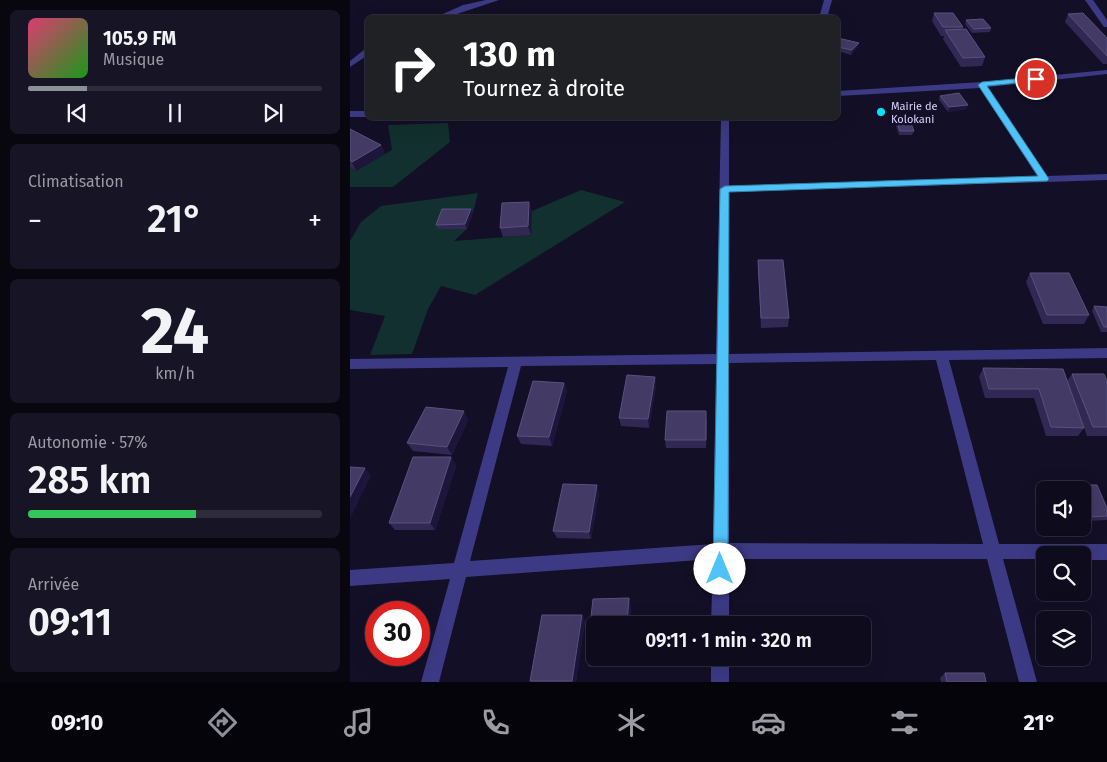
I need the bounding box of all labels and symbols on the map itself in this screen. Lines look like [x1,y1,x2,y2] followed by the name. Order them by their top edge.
[1015,58,1057,100] pin
[891,100,937,126] place label: Mairie de Kolokani
[875,106,887,118] marker: Mairie de Kolokani
[693,542,745,594] position arrow
[365,601,430,666] speed limit sign: 30

